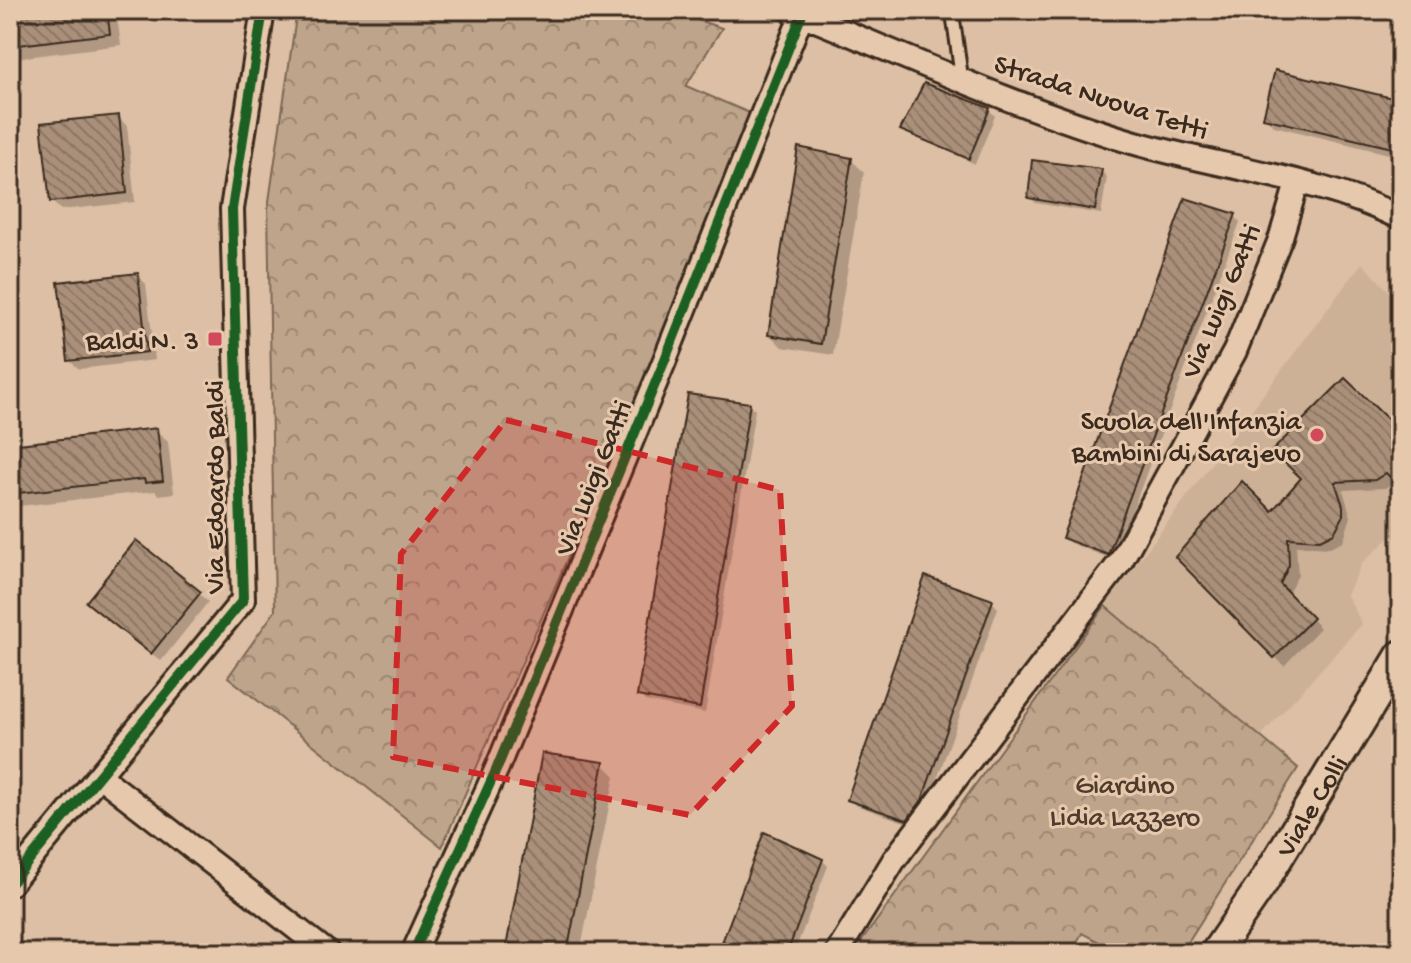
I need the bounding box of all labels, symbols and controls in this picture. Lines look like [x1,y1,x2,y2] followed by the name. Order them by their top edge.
[989,49,1212,149] street label: Strada Nuova Tetti
[1176,220,1270,385] street label: Via Luigi Gatti
[85,327,199,360] place label: Baldi N. 3
[206,330,224,348] marker: Baldi N. 3
[201,380,234,595] street label: Via Edoardo Baldi
[549,396,641,562] street label: Via Luigi Gatti
[1071,407,1302,472] place label: Scuola dell'Infanzia Bambini di Sarajevo
[1308,426,1326,444] marker: Scuola dell'Infanzia Bambini di Sarajevo
[1270,751,1357,865] street label: Viale Colli
[1050,771,1200,836] park label: Giardino Lidia Lazzero

